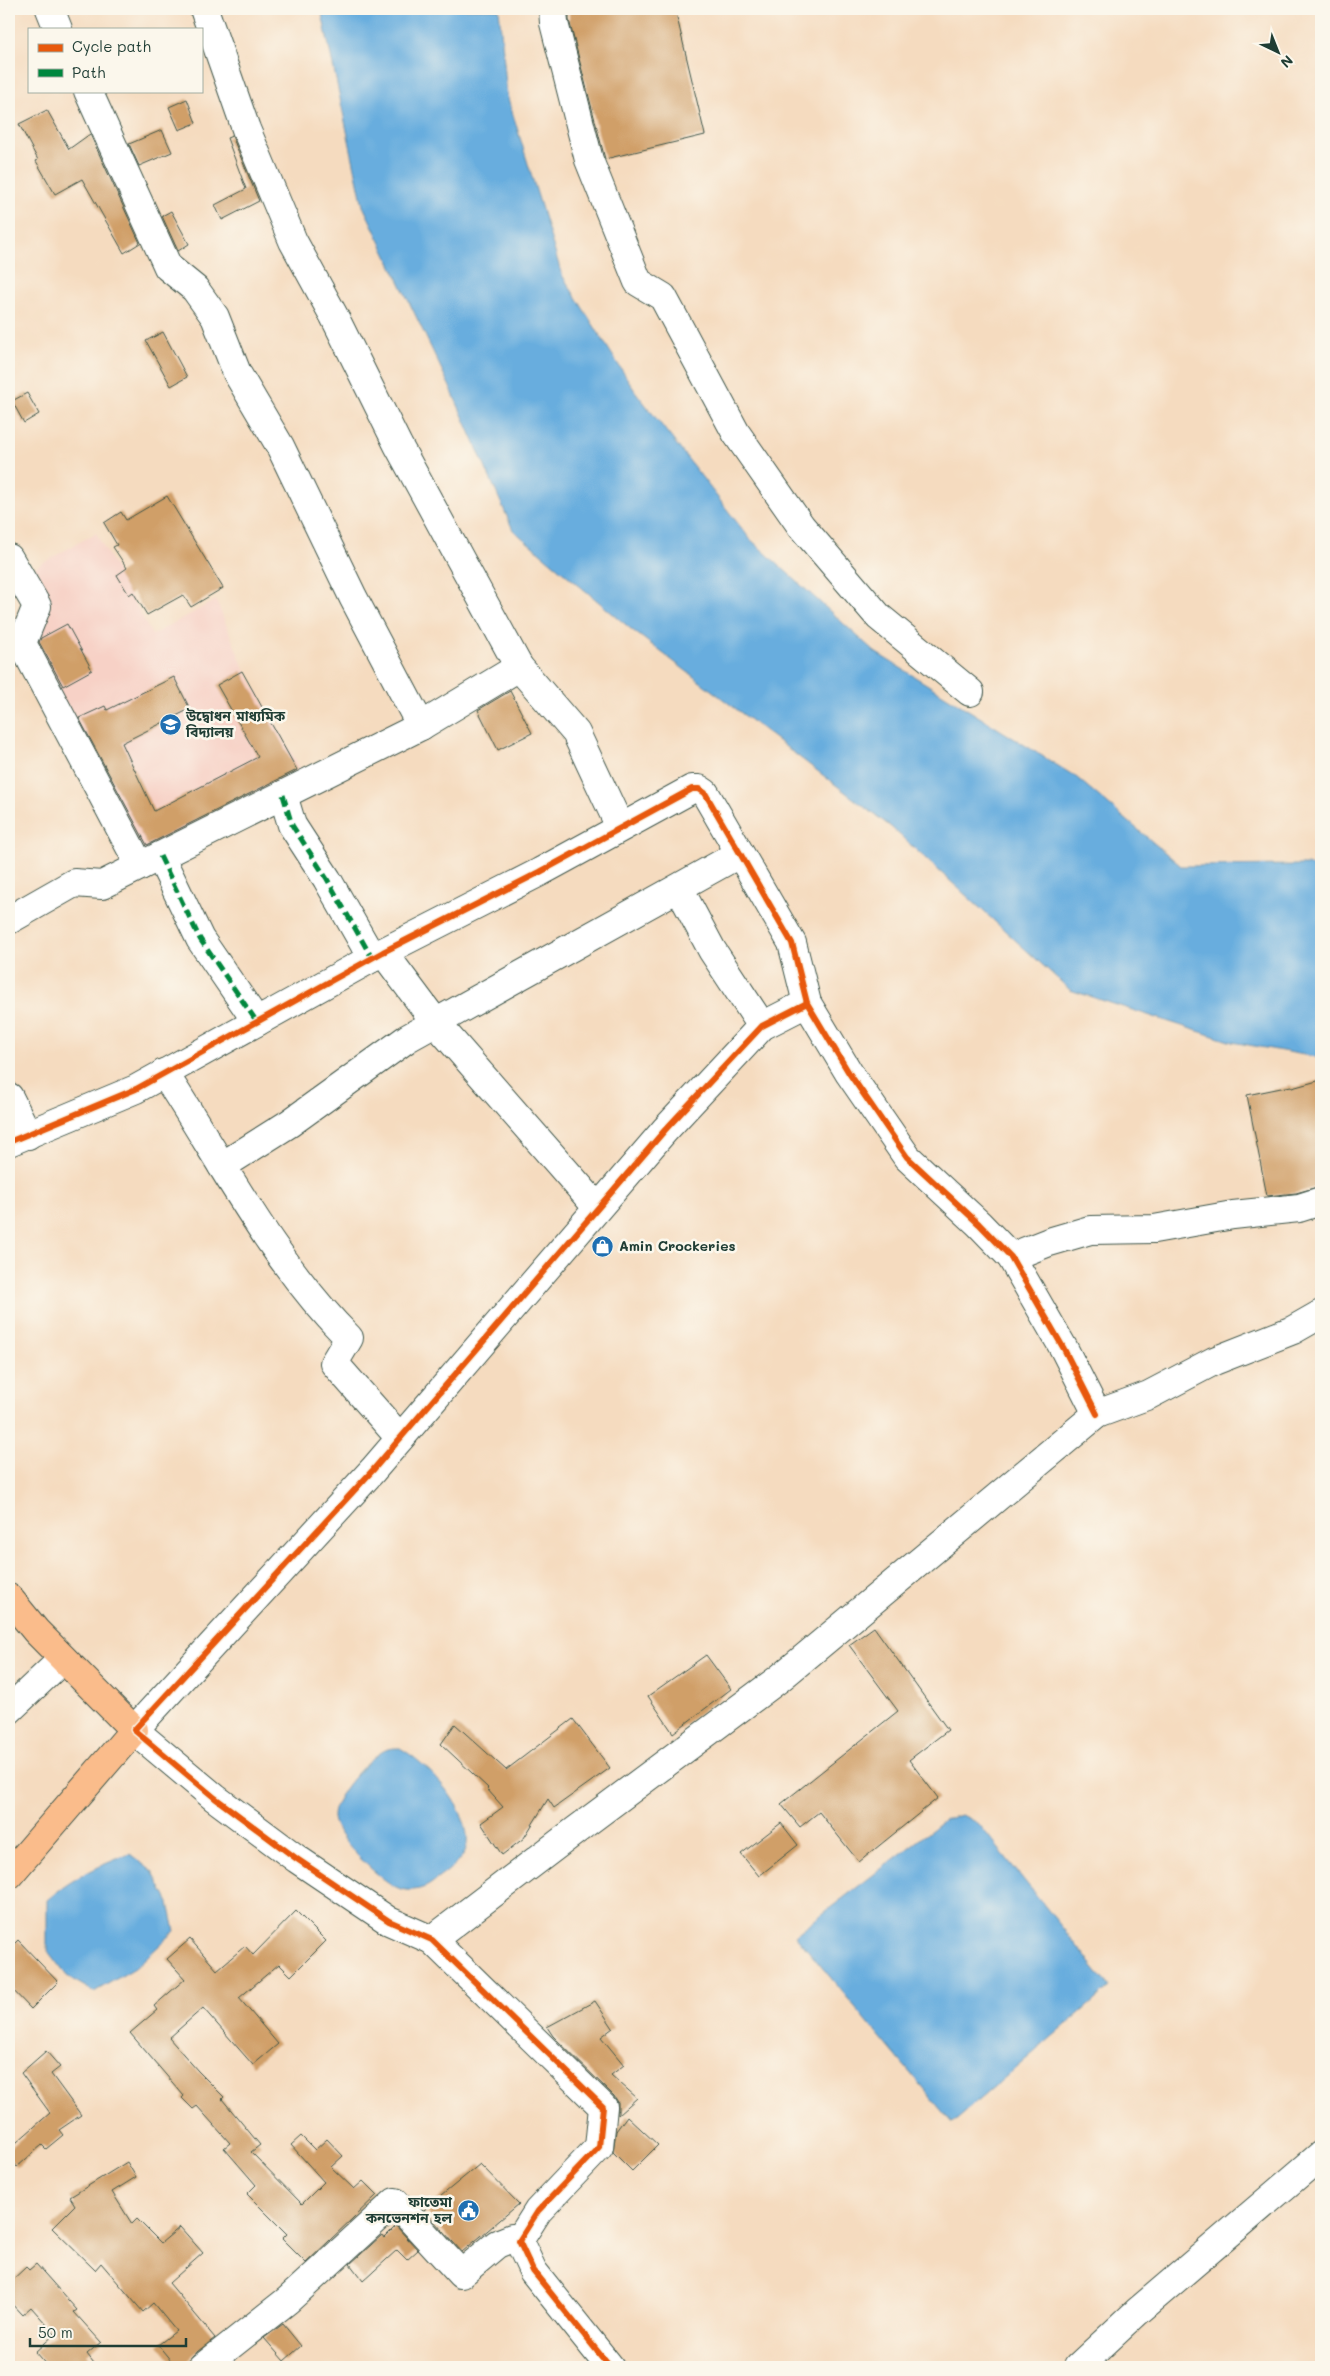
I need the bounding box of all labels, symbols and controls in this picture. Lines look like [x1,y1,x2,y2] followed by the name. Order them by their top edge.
[28,28,202,92] legend
[1252,28,1302,78] north arrow
[72,36,151,56] text: Cycle path
[1277,51,1298,72] text: N
[72,62,106,82] text: Path
[185,706,286,741] place label: উদ্বোধন মাধ্যমিক বিদ্যালয়
[158,712,182,736] school or university icon: উদ্বোধন মাধ্যমিক বিদ্যালয়
[591,1234,615,1258] shop icon: Amin Crockeries
[619,1236,736,1255] place label: Amin Crockeries
[365,2192,453,2227] place label: ফাতেমা কনভেনশন হল
[456,2198,480,2222] public building icon: ফাতেমা কনভেনশন হল
[30,2316,186,2348] scale bar
[38,2322,73,2342] text: 50 m

